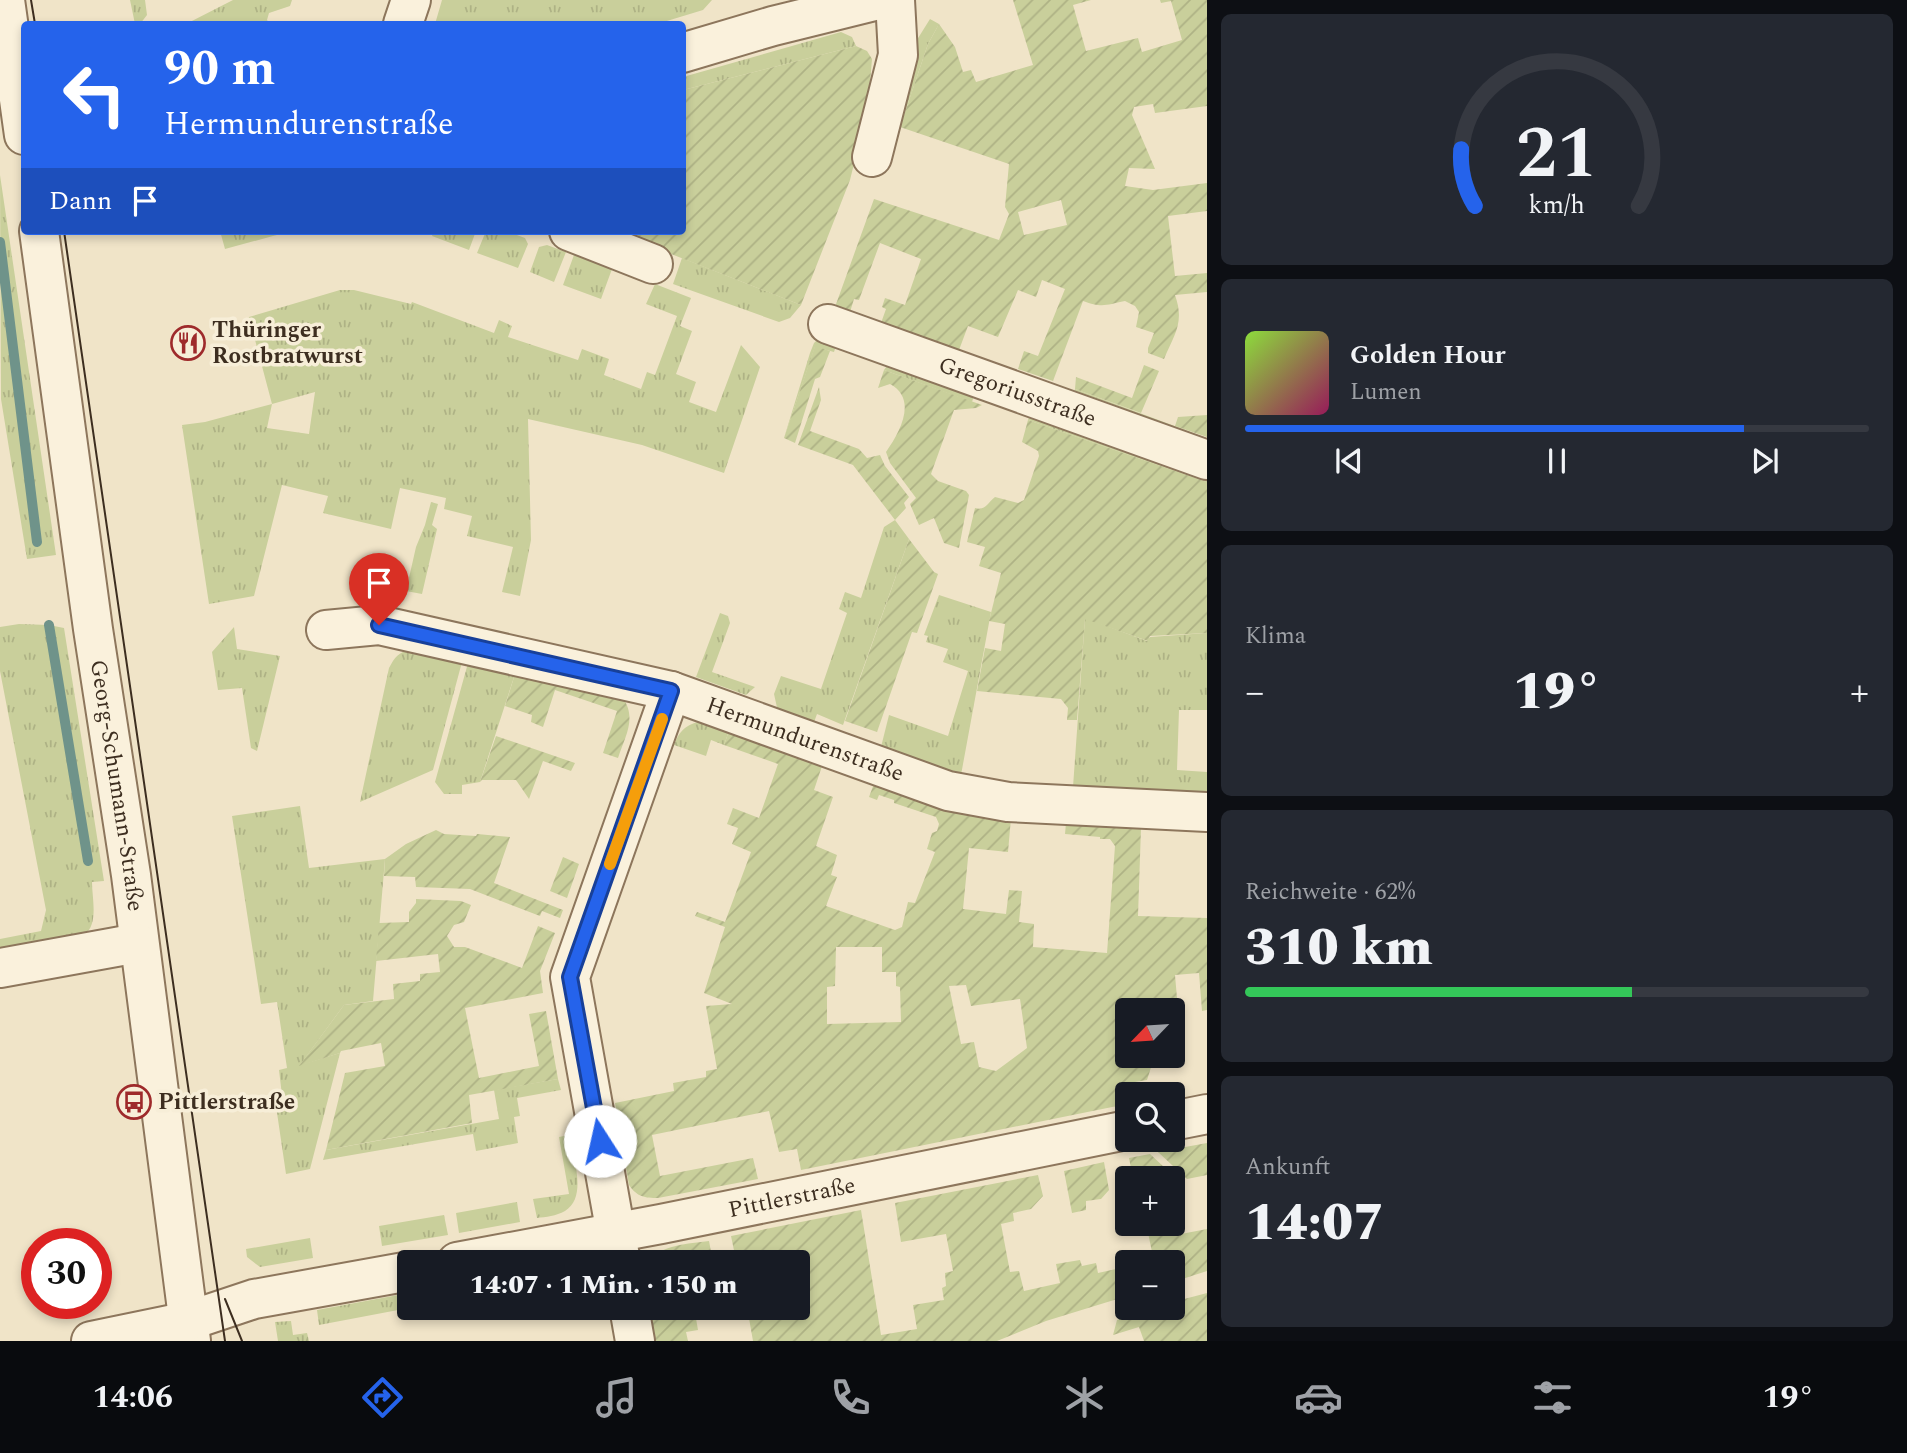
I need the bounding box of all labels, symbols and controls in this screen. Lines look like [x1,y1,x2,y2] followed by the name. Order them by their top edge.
[164,32,275,107] text: 90 m
[49,49,140,140] icon: left
[1516,99,1598,210] text: 21
[164,100,453,149] text: Hermundurenstraße
[49,181,112,221] text: Dann
[126,182,164,220] icon: arrive
[1529,187,1585,225] text: km/h
[212,313,363,374] place label: Thüringer Rostbratwurst
[169,324,207,362] restaurant icon: Thüringer Rostbratwurst
[1350,335,1506,375] text: Golden Hour
[933,347,1101,436] street label: Gregoriusstraße
[1350,375,1422,410] text: Lumen
[1330,442,1368,480] icon: previous
[1538,442,1576,480] icon: pause
[1746,442,1784,480] icon: next
[349,553,409,625] pin
[360,564,398,602] icon: arrive
[1245,619,1306,654] text: Klima
[1513,653,1601,732] text: 19°
[80,657,153,913] street label: Georg-Schumann-Straße
[1245,664,1264,722] text: −
[1850,664,1869,722] text: +
[701,688,909,791] street label: Hermundurenstraße
[1245,875,1415,910] text: Reichweite · 62%
[1245,909,1433,988] text: 310 km
[1115,998,1185,1068] north arrow
[1115,998,1185,1320] map controls
[1115,1082,1185,1152] button: search
[115,1083,153,1121] bus stop icon: Pittlerstraße
[158,1085,295,1120] place label: Pittlerstraße
[563,1104,637,1178] position arrow
[1245,1150,1330,1185] text: Ankunft
[1115,1166,1185,1236] button: +
[725,1168,859,1228] street label: Pittlerstraße
[1245,1184,1384,1263] text: 14:07
[21,1228,112,1319] speed limit sign: 30
[1115,1250,1185,1320] button: −
[470,1265,737,1305] text: 14:07 · 1 Min. · 150 m
[93,1373,173,1422] text: 14:06
[358,1373,407,1422] icon: directions
[592,1373,641,1422] icon: music
[826,1373,875,1422] icon: phone
[1060,1373,1109,1422] icon: climate
[1294,1373,1343,1422] icon: car
[1528,1373,1577,1422] icon: filters
[1762,1373,1814,1422] text: 19°

